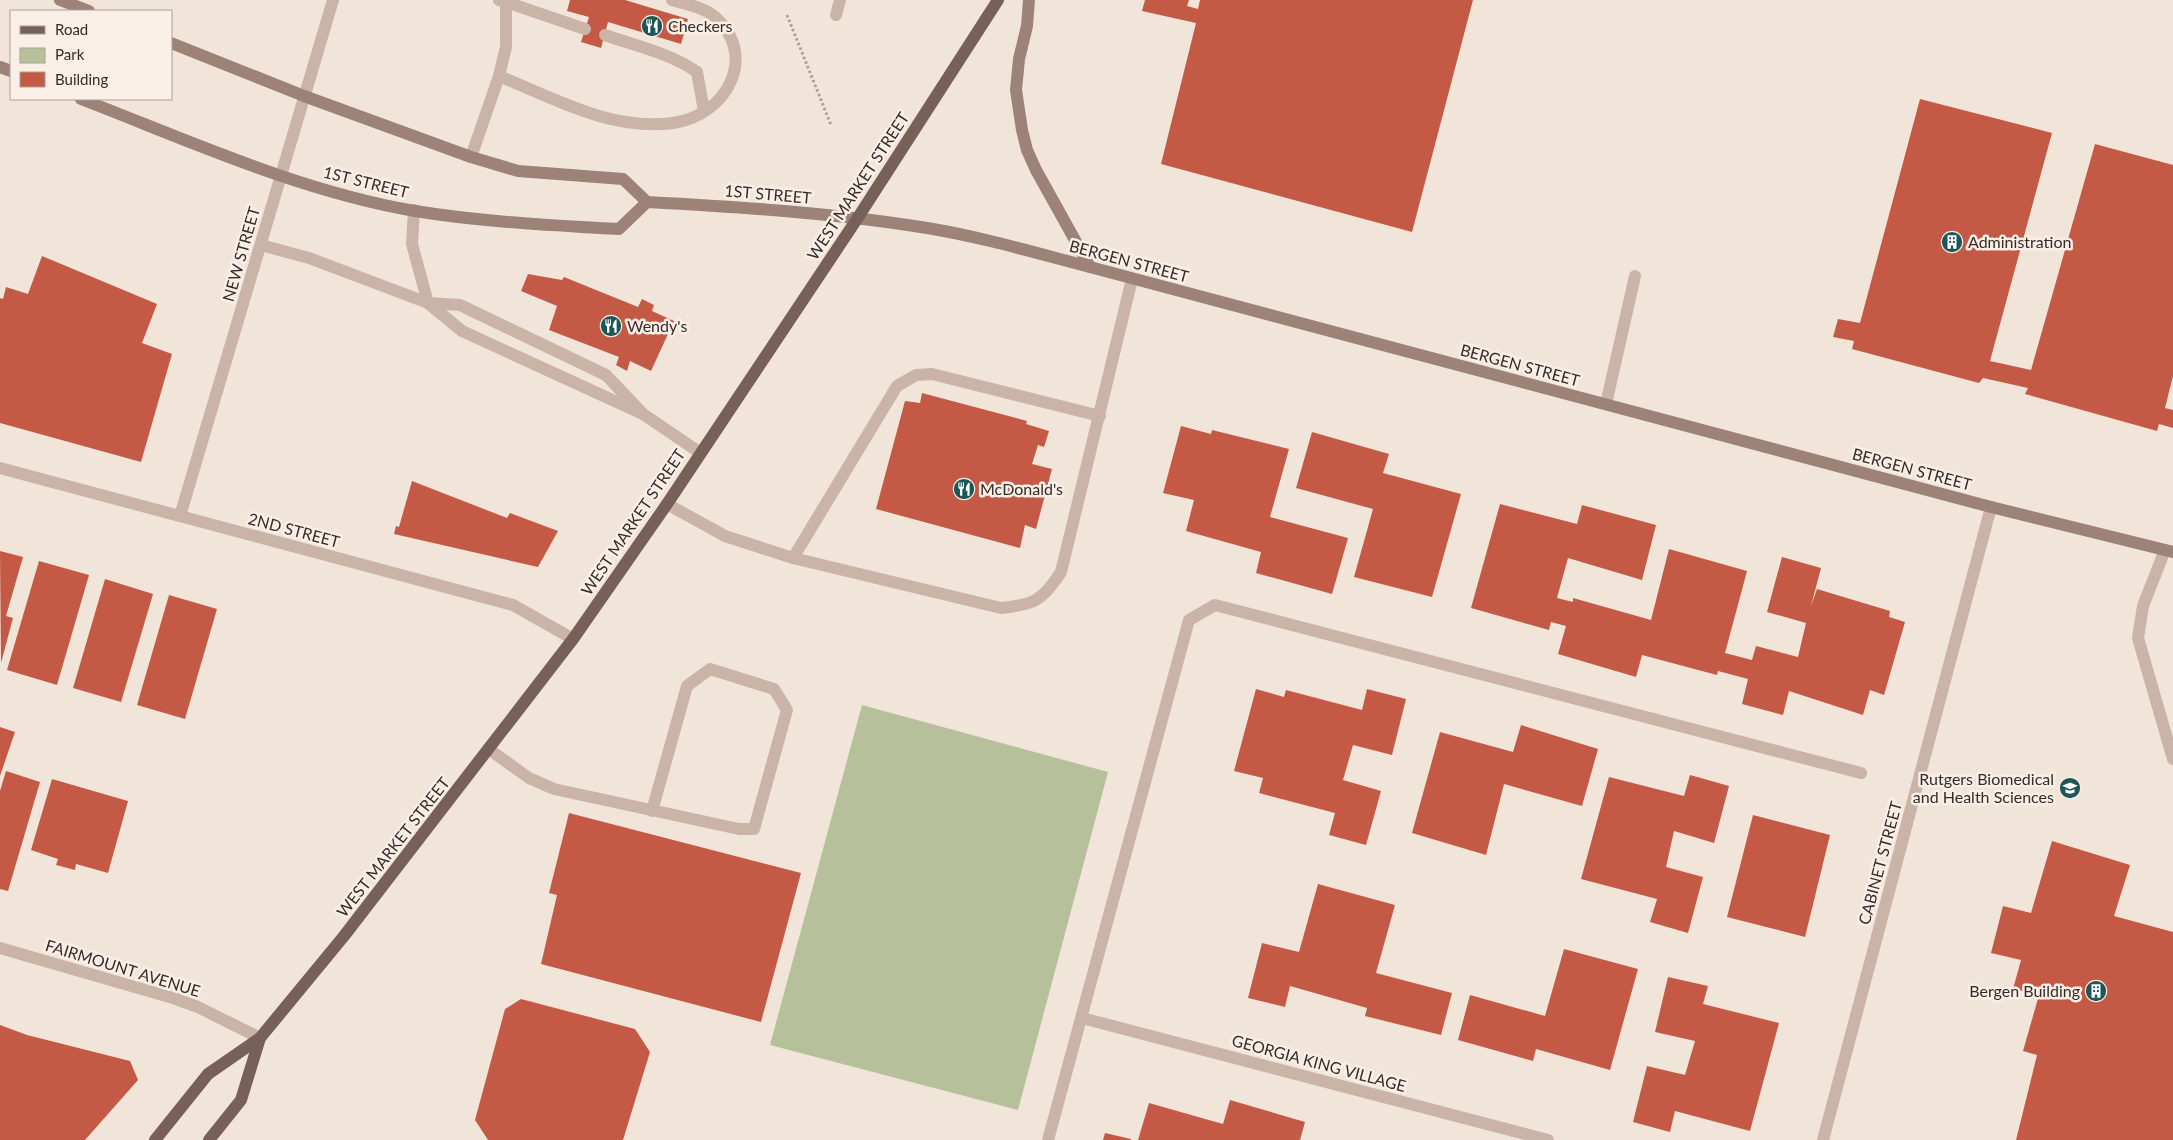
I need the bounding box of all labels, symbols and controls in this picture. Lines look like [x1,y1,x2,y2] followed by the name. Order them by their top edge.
[10,10,172,100] legend
[640,14,664,38] restaurant icon: Checkers
[668,16,733,35] place label: Checkers
[55,20,88,38] text: Road
[55,45,85,63] text: Park
[55,70,108,88] text: Building
[803,108,913,263] street label: WEST MARKET STREET
[322,162,411,201] street label: 1ST STREET
[724,180,813,207] street label: 1ST STREET
[218,204,263,304] street label: NEW STREET
[1940,230,1964,254] building icon: Administration
[1968,232,2071,251] place label: Administration
[1067,235,1191,286] street label: BERGEN STREET
[599,314,623,338] restaurant icon: Wendy's
[627,316,687,335] place label: Wendy's
[1458,339,1582,390] street label: BERGEN STREET
[1850,443,1974,494] street label: BERGEN STREET
[577,445,689,598] street label: WEST MARKET STREET
[952,477,976,501] restaurant icon: McDonald's
[980,479,1063,498] place label: McDonald's
[246,508,342,551] street label: 2ND STREET
[1913,769,2054,806] place label: Rutgers Biomedical and Health Sciences
[332,773,453,920] street label: WEST MARKET STREET
[2058,776,2082,800] school or university icon: Rutgers Biomedical and Health Sciences
[1854,799,1905,927] street label: CABINET STREET
[43,935,203,1000] street label: FAIRMOUNT AVENUE
[2084,979,2108,1003] building icon: Bergen Building
[1969,981,2080,1000] place label: Bergen Building
[1230,1030,1408,1095] street label: GEORGIA KING VILLAGE

